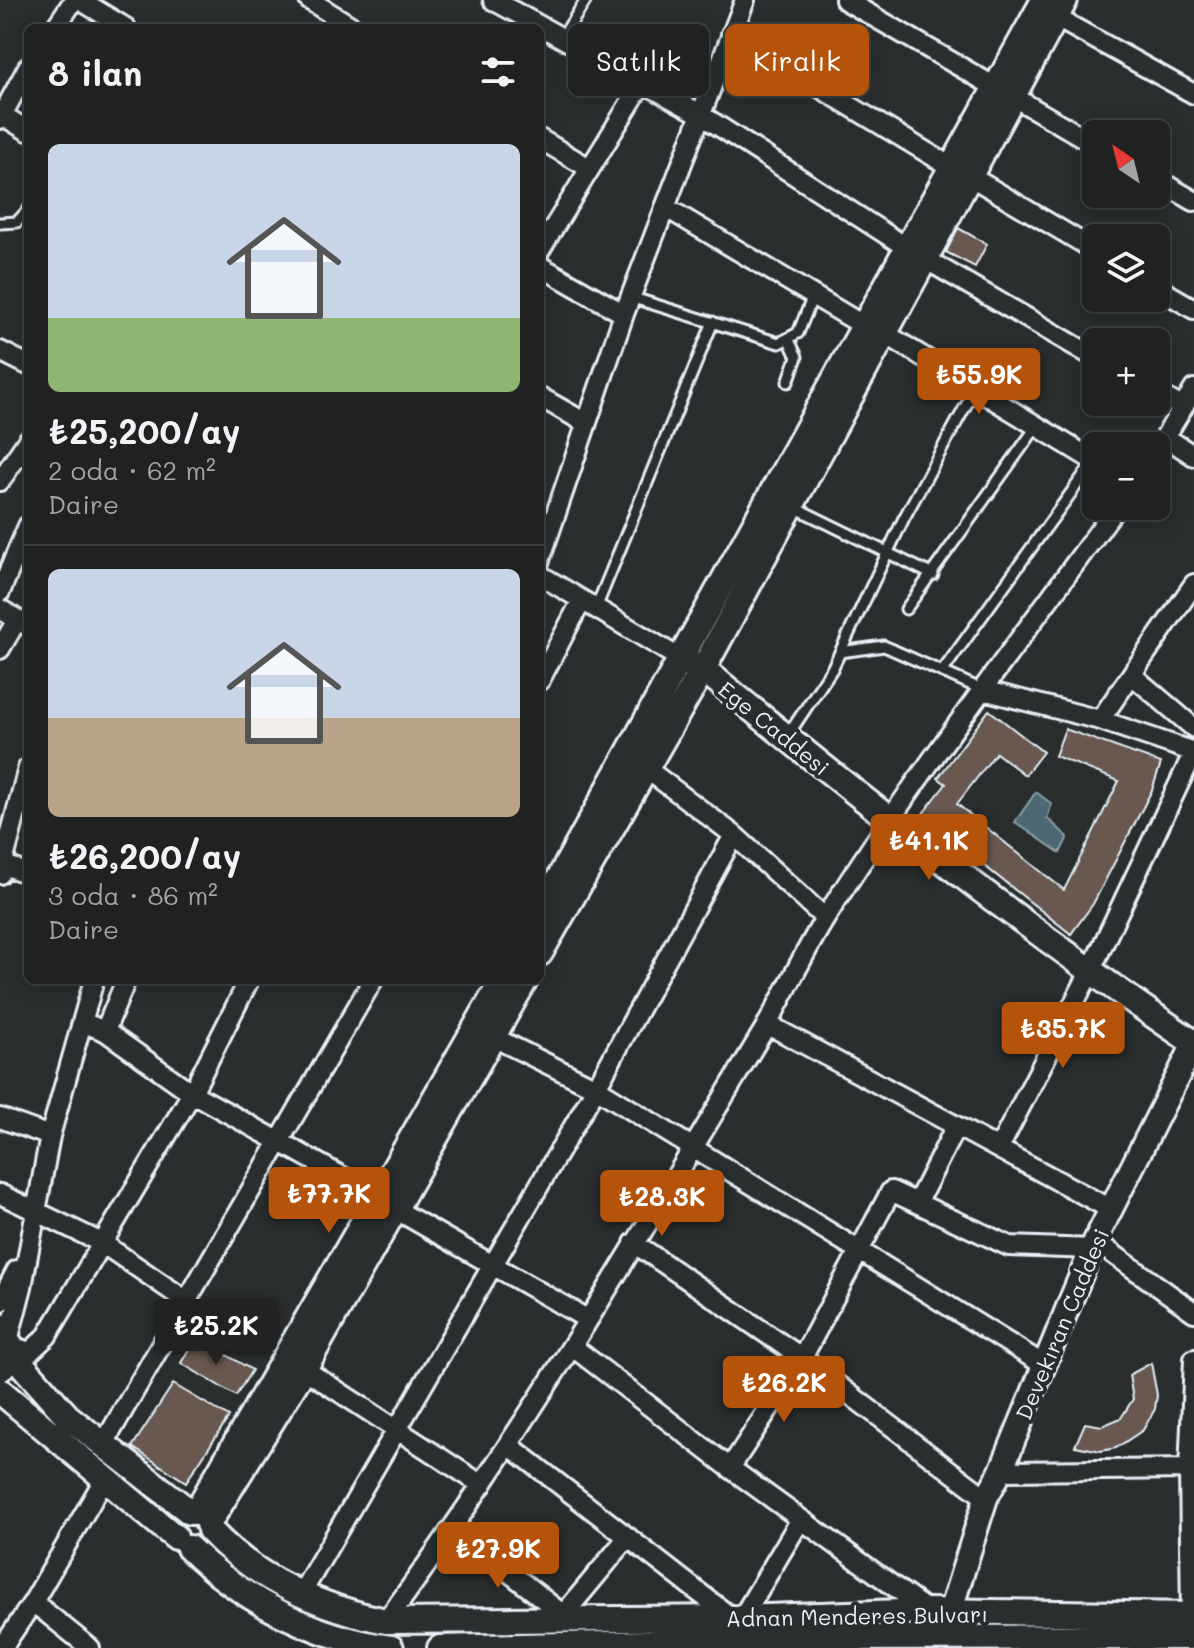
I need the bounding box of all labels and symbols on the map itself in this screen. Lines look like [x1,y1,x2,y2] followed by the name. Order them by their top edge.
[1082,120,1170,208] north arrow
[914,348,1044,416] pin: ₺55.9K
[713,674,835,782] street label: Ege Caddesi
[864,814,994,882] pin: ₺41.1K
[998,1002,1128,1070] pin: ₺35.7K
[264,1167,394,1235] pin: ₺77.7K
[597,1170,727,1238] pin: ₺28.3K
[1009,1224,1115,1424] street label: Devekıran Caddesi
[151,1299,281,1367] pin: ₺25.2K
[719,1356,849,1424] pin: ₺26.2K
[433,1522,563,1590] pin: ₺27.9K
[726,1599,988,1633] street label: Adnan Menderes Bulvarı

